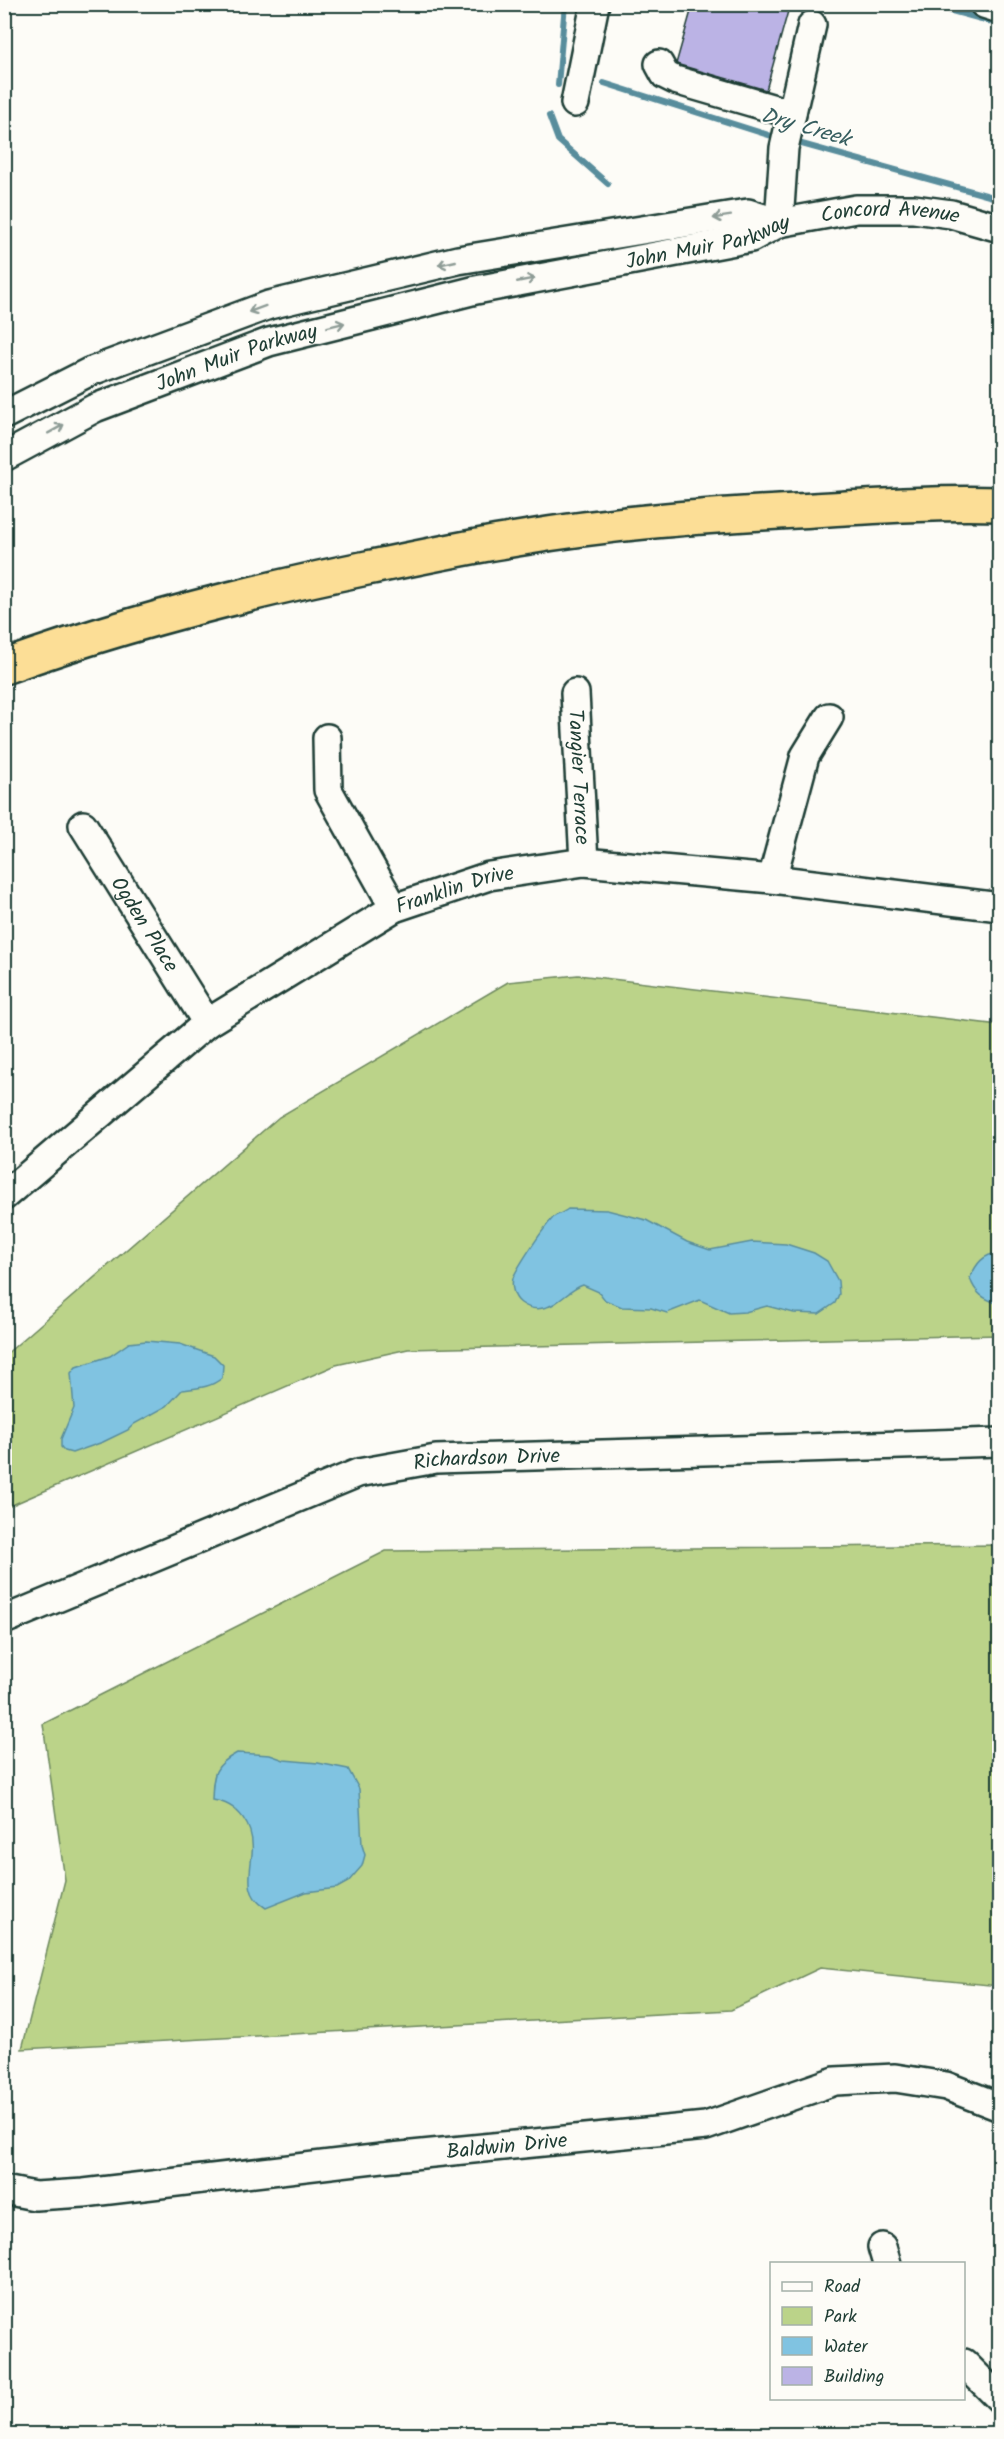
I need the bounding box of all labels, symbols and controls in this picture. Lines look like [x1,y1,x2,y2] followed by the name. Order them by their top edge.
[757,99,857,159] water label: Dry Creek
[818,194,964,234] street label: Concord Avenue
[623,206,792,279] street label: John Muir Parkway
[713,211,732,222] one-way arrow
[438,257,457,269] one-way arrow
[516,274,535,285] one-way arrow
[249,304,267,315] one-way arrow
[151,315,321,401] street label: John Muir Parkway
[326,318,345,330] one-way arrow
[47,423,64,435] one-way arrow
[558,708,598,846] street label: Tangier Terrace
[392,857,517,924] street label: Franklin Drive
[101,871,187,980] street label: Ogden Place
[411,1440,561,1481] street label: Richardson Drive
[445,2125,569,2170] street label: Baldwin Drive
[770,2262,965,2400] legend
[824,2273,861,2302] text: Road
[824,2303,857,2332] text: Park
[824,2333,869,2362] text: Water
[824,2363,884,2392] text: Building

